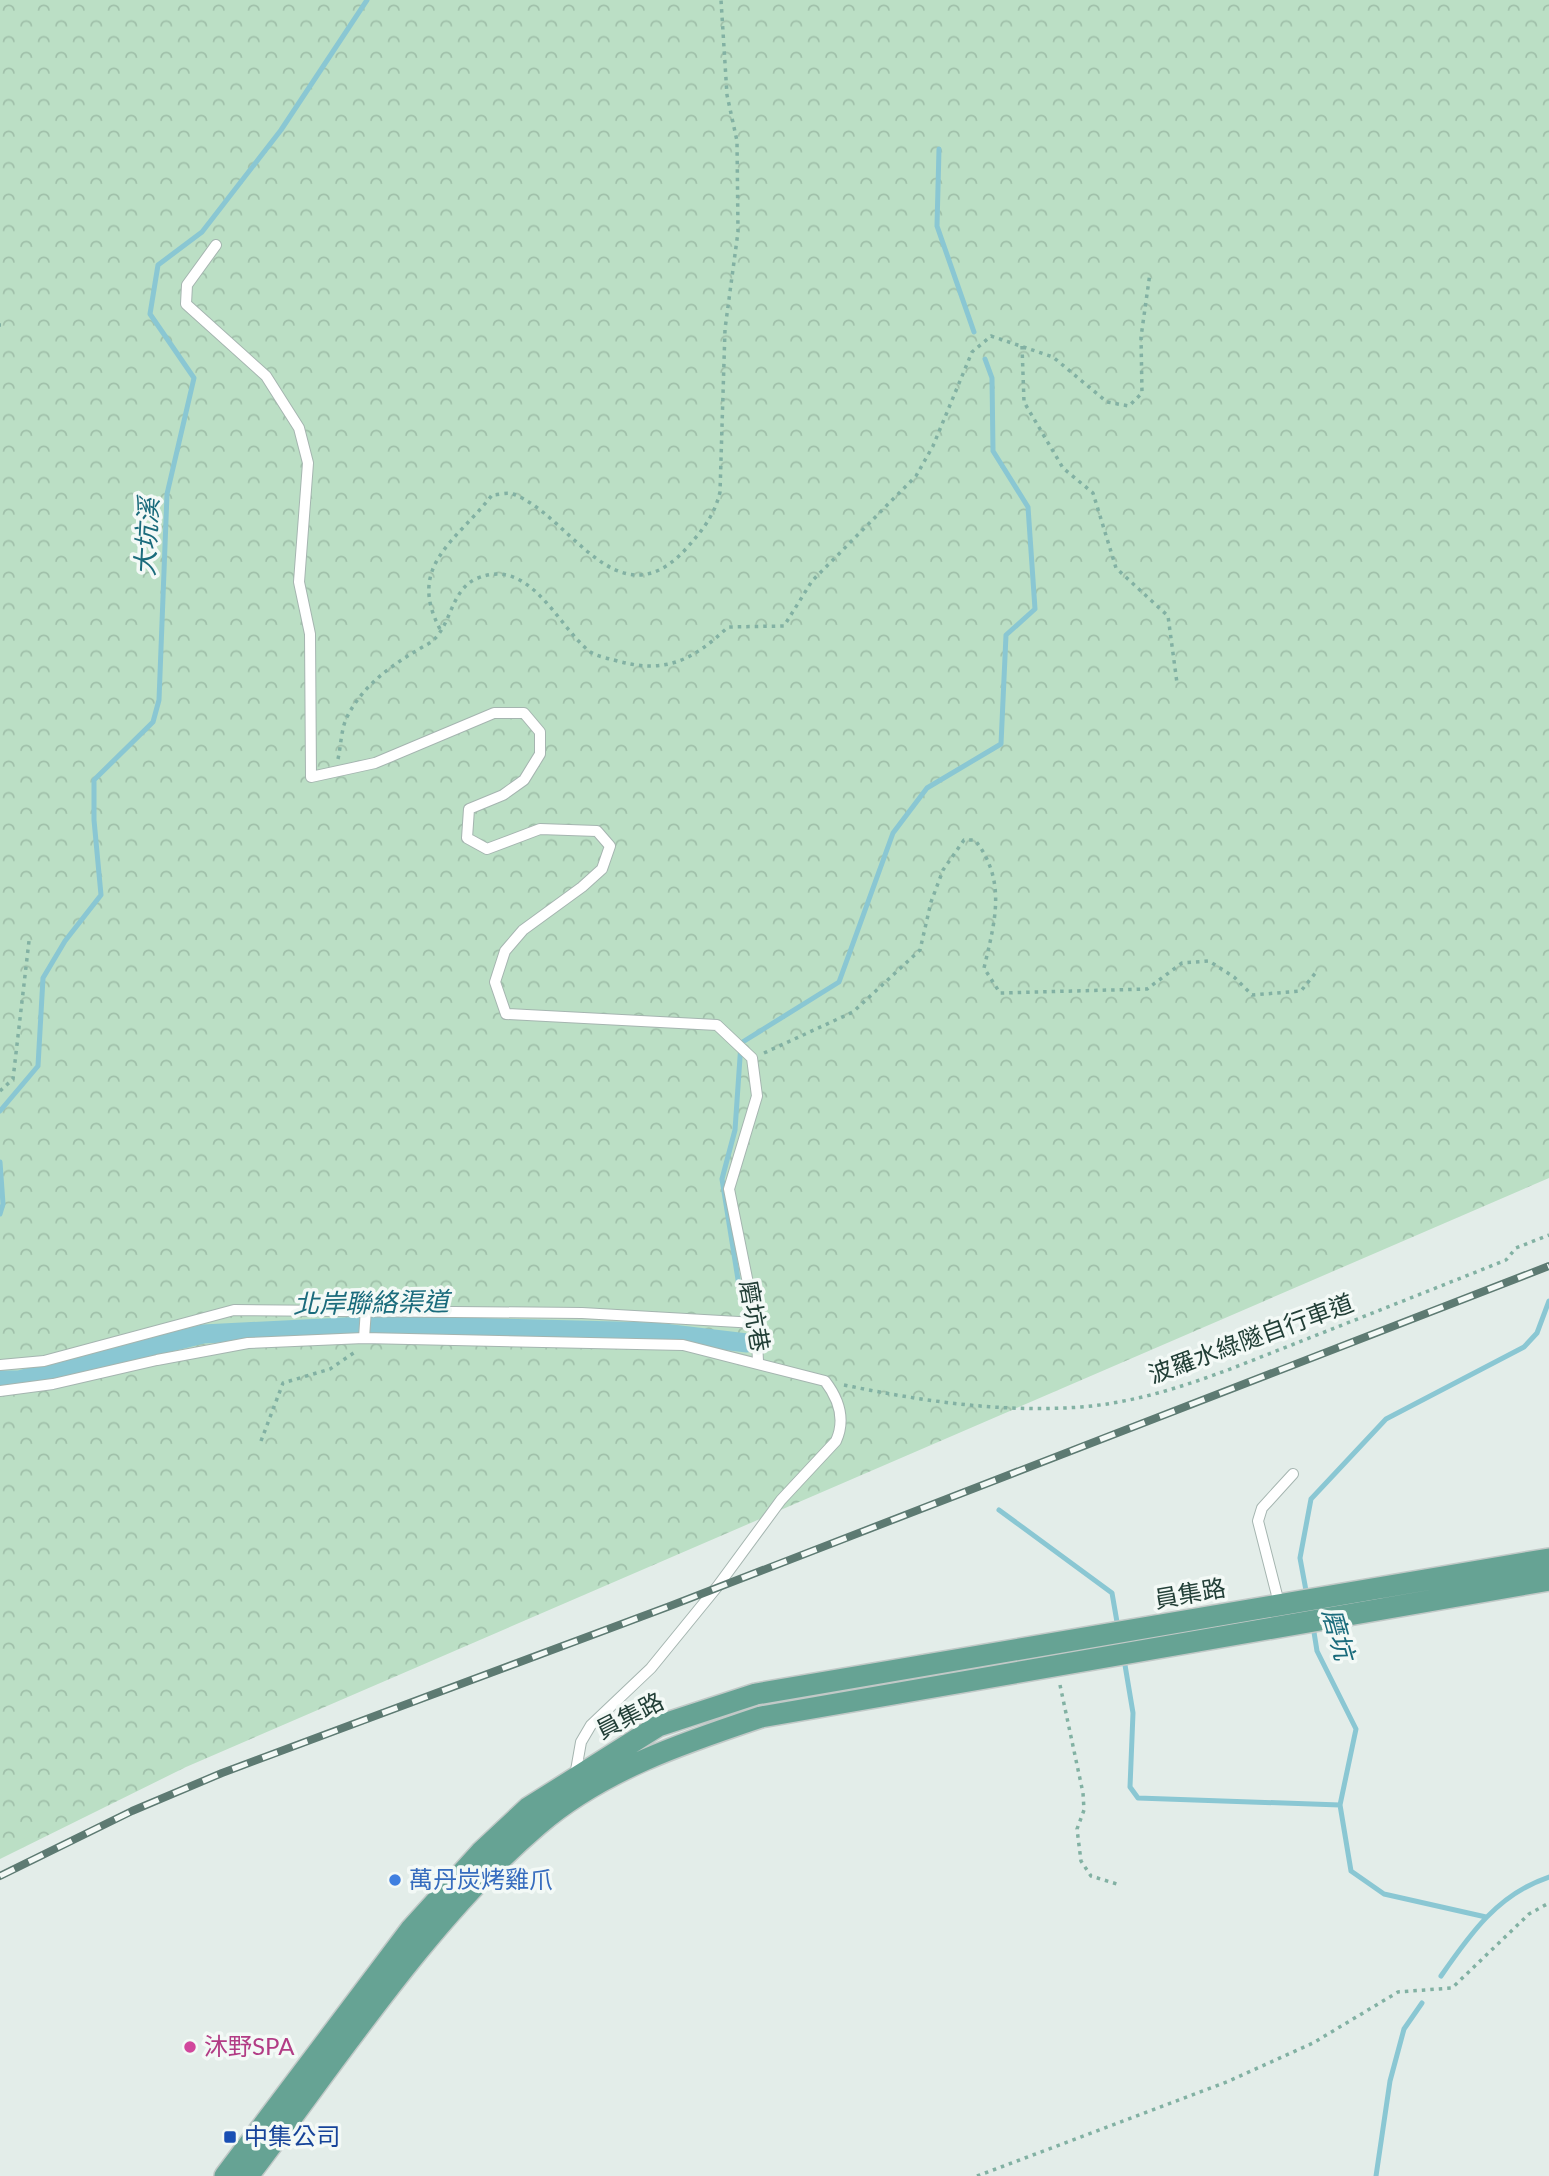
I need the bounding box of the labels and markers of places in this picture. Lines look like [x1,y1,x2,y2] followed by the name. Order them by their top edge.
[409,1864,553,1893] place label: 萬丹炭烤雞爪
[387,1872,403,1888] marker: 萬丹炭烤雞爪
[204,2031,295,2060] place label: 沐野SPA
[182,2039,198,2055] marker: 沐野SPA
[244,2121,340,2150] place label: 中集公司
[222,2129,238,2145] marker: 中集公司

